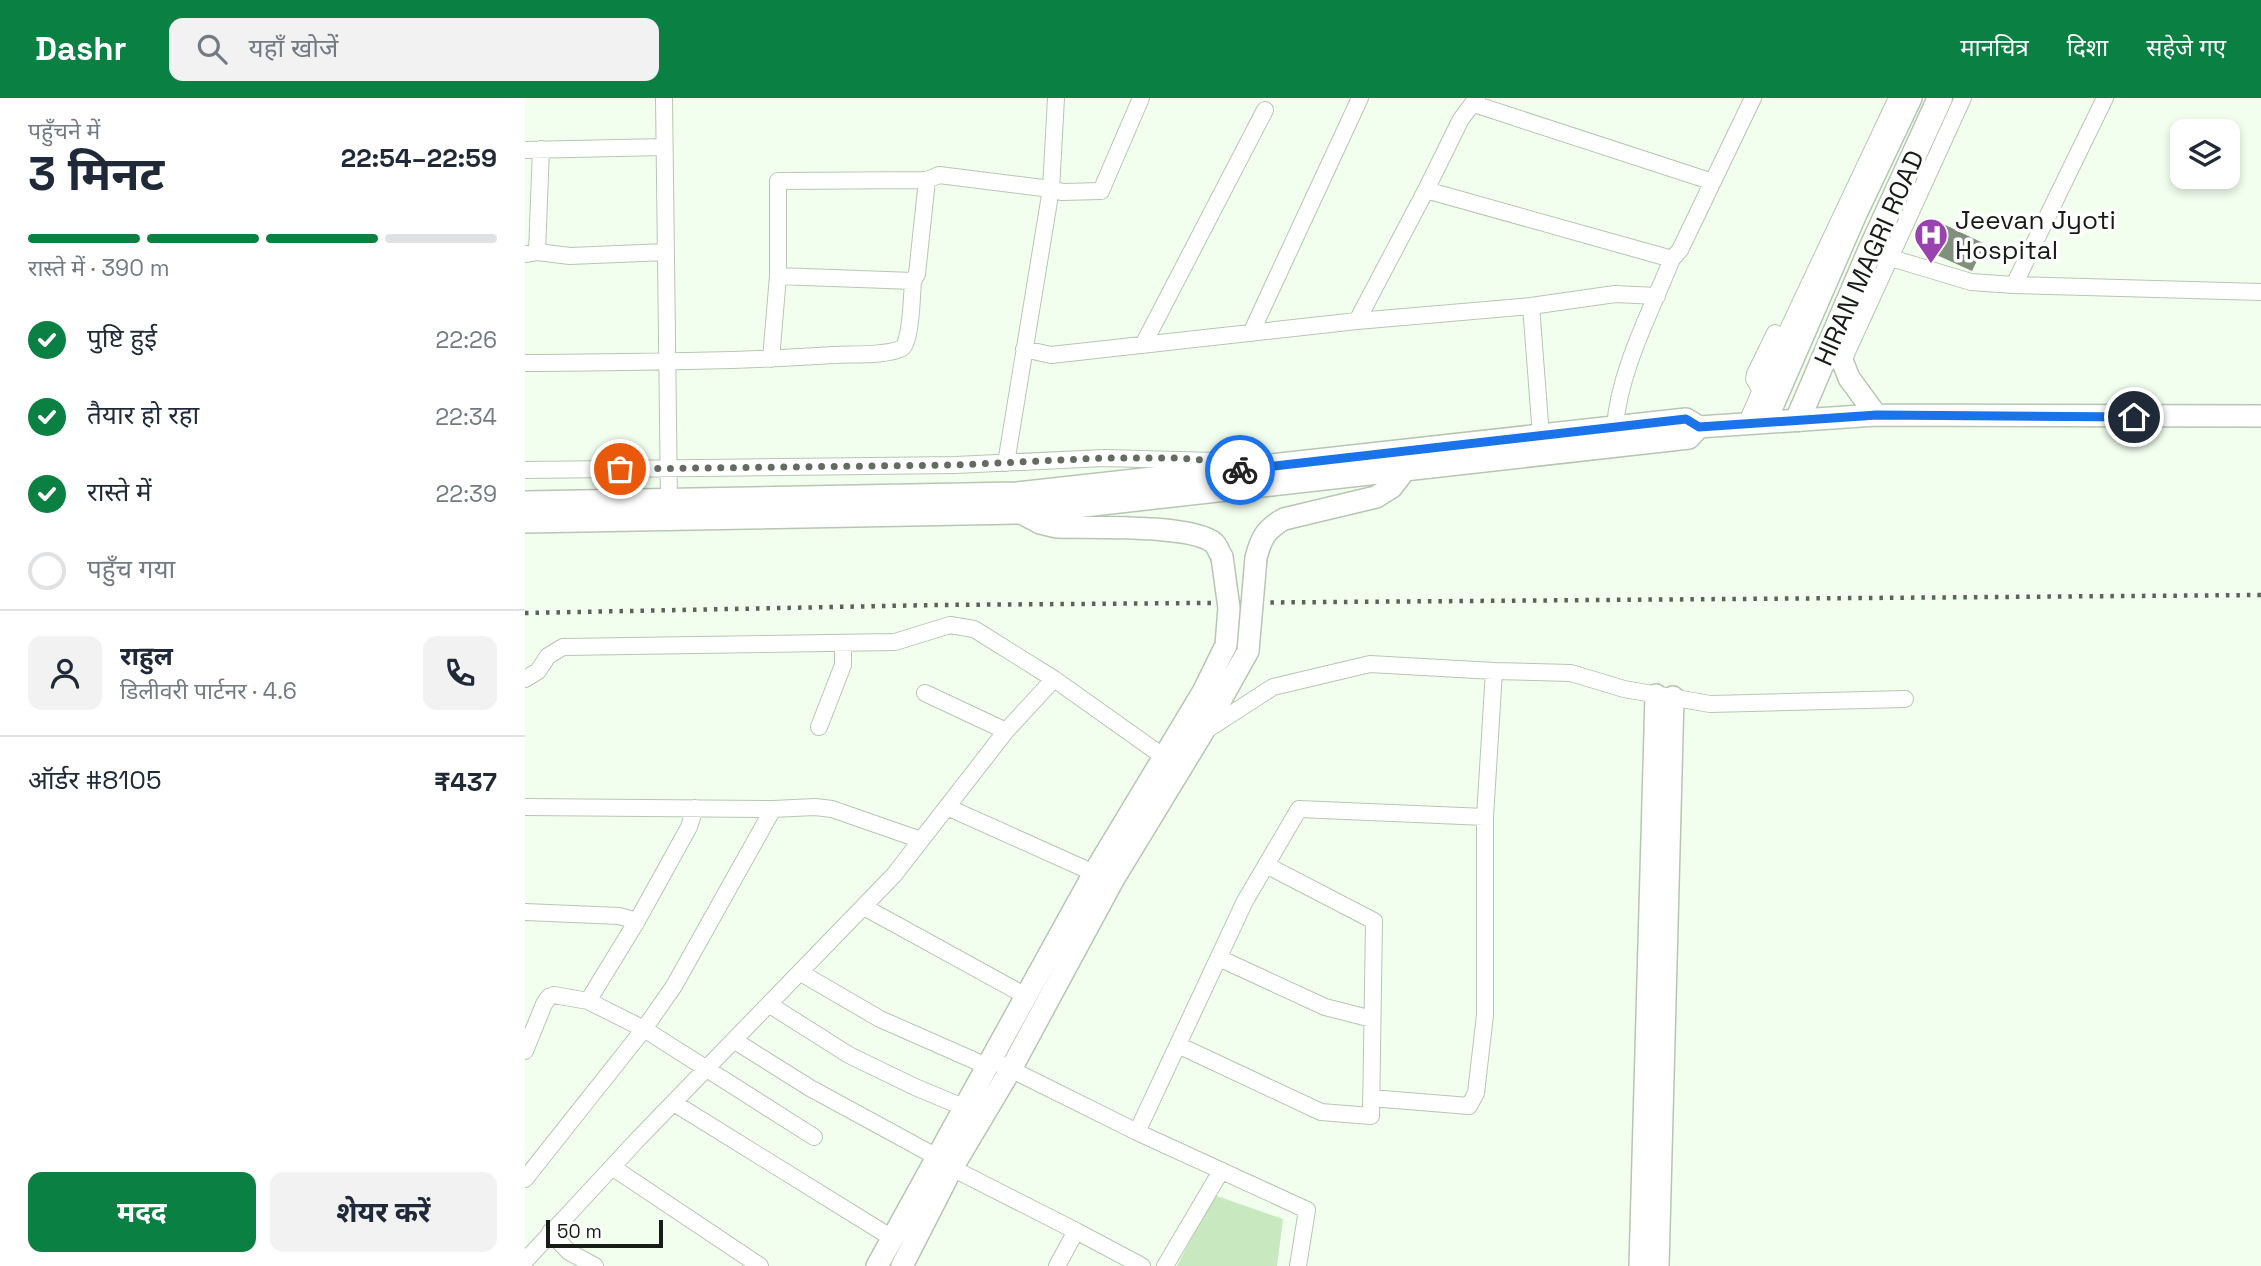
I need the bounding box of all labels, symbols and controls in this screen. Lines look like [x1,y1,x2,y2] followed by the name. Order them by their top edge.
[169,18,659,81] search box
[35,28,127,70] text: Dashr
[193,30,231,68] icon: search
[249,31,338,65] text: यहाँ खोजें
[1960,32,2029,63] text: मानचित्र
[2067,32,2108,63] text: दिशा
[2146,32,2226,63] text: सहेजे गए
[28,116,100,146] text: पहुँचने में
[2170,119,2240,189] map controls
[2170,119,2240,189] button: layers
[341,141,497,175] text: 22:54–22:59
[28,145,164,203] text: 3 मिनट
[1806,145,1932,371] street label: HIRAN MAGRI ROAD
[1955,203,2116,267] place label: Jeevan Jyoti Hospital
[1912,216,1950,265] hospital icon: Jeevan Jyoti Hospital
[28,253,170,283] text: रास्ते में · 390 m
[28,321,66,359] icon: check
[87,321,157,355] text: पुष्टि हुई
[435,325,497,355] text: 22:26
[2104,387,2164,447] pin
[28,398,66,436] icon: check
[87,398,199,432] text: तैयार हो रहा
[2115,398,2153,436] icon: home
[435,402,497,432] text: 22:34
[1205,435,1275,505] courier
[590,439,650,499] pin
[601,450,639,488] icon: bag
[1221,451,1259,489] icon: bike
[28,475,66,513] icon: check
[87,475,152,509] text: रास्ते में
[435,479,497,509] text: 22:39
[87,552,175,586] text: पहुँच गया
[28,636,102,710] button: person
[423,636,497,710] button: phone
[120,639,173,673] text: राहुल
[120,676,297,706] text: डिलीवरी पार्टनर · 4.6
[28,763,161,797] text: ऑर्डर #8105
[434,765,497,799] text: ₹437
[28,1172,256,1252] button: मदद
[270,1172,497,1252] button: शेयर करें
[546,1217,663,1249] scale bar
[557,1219,602,1244] text: 50 m

